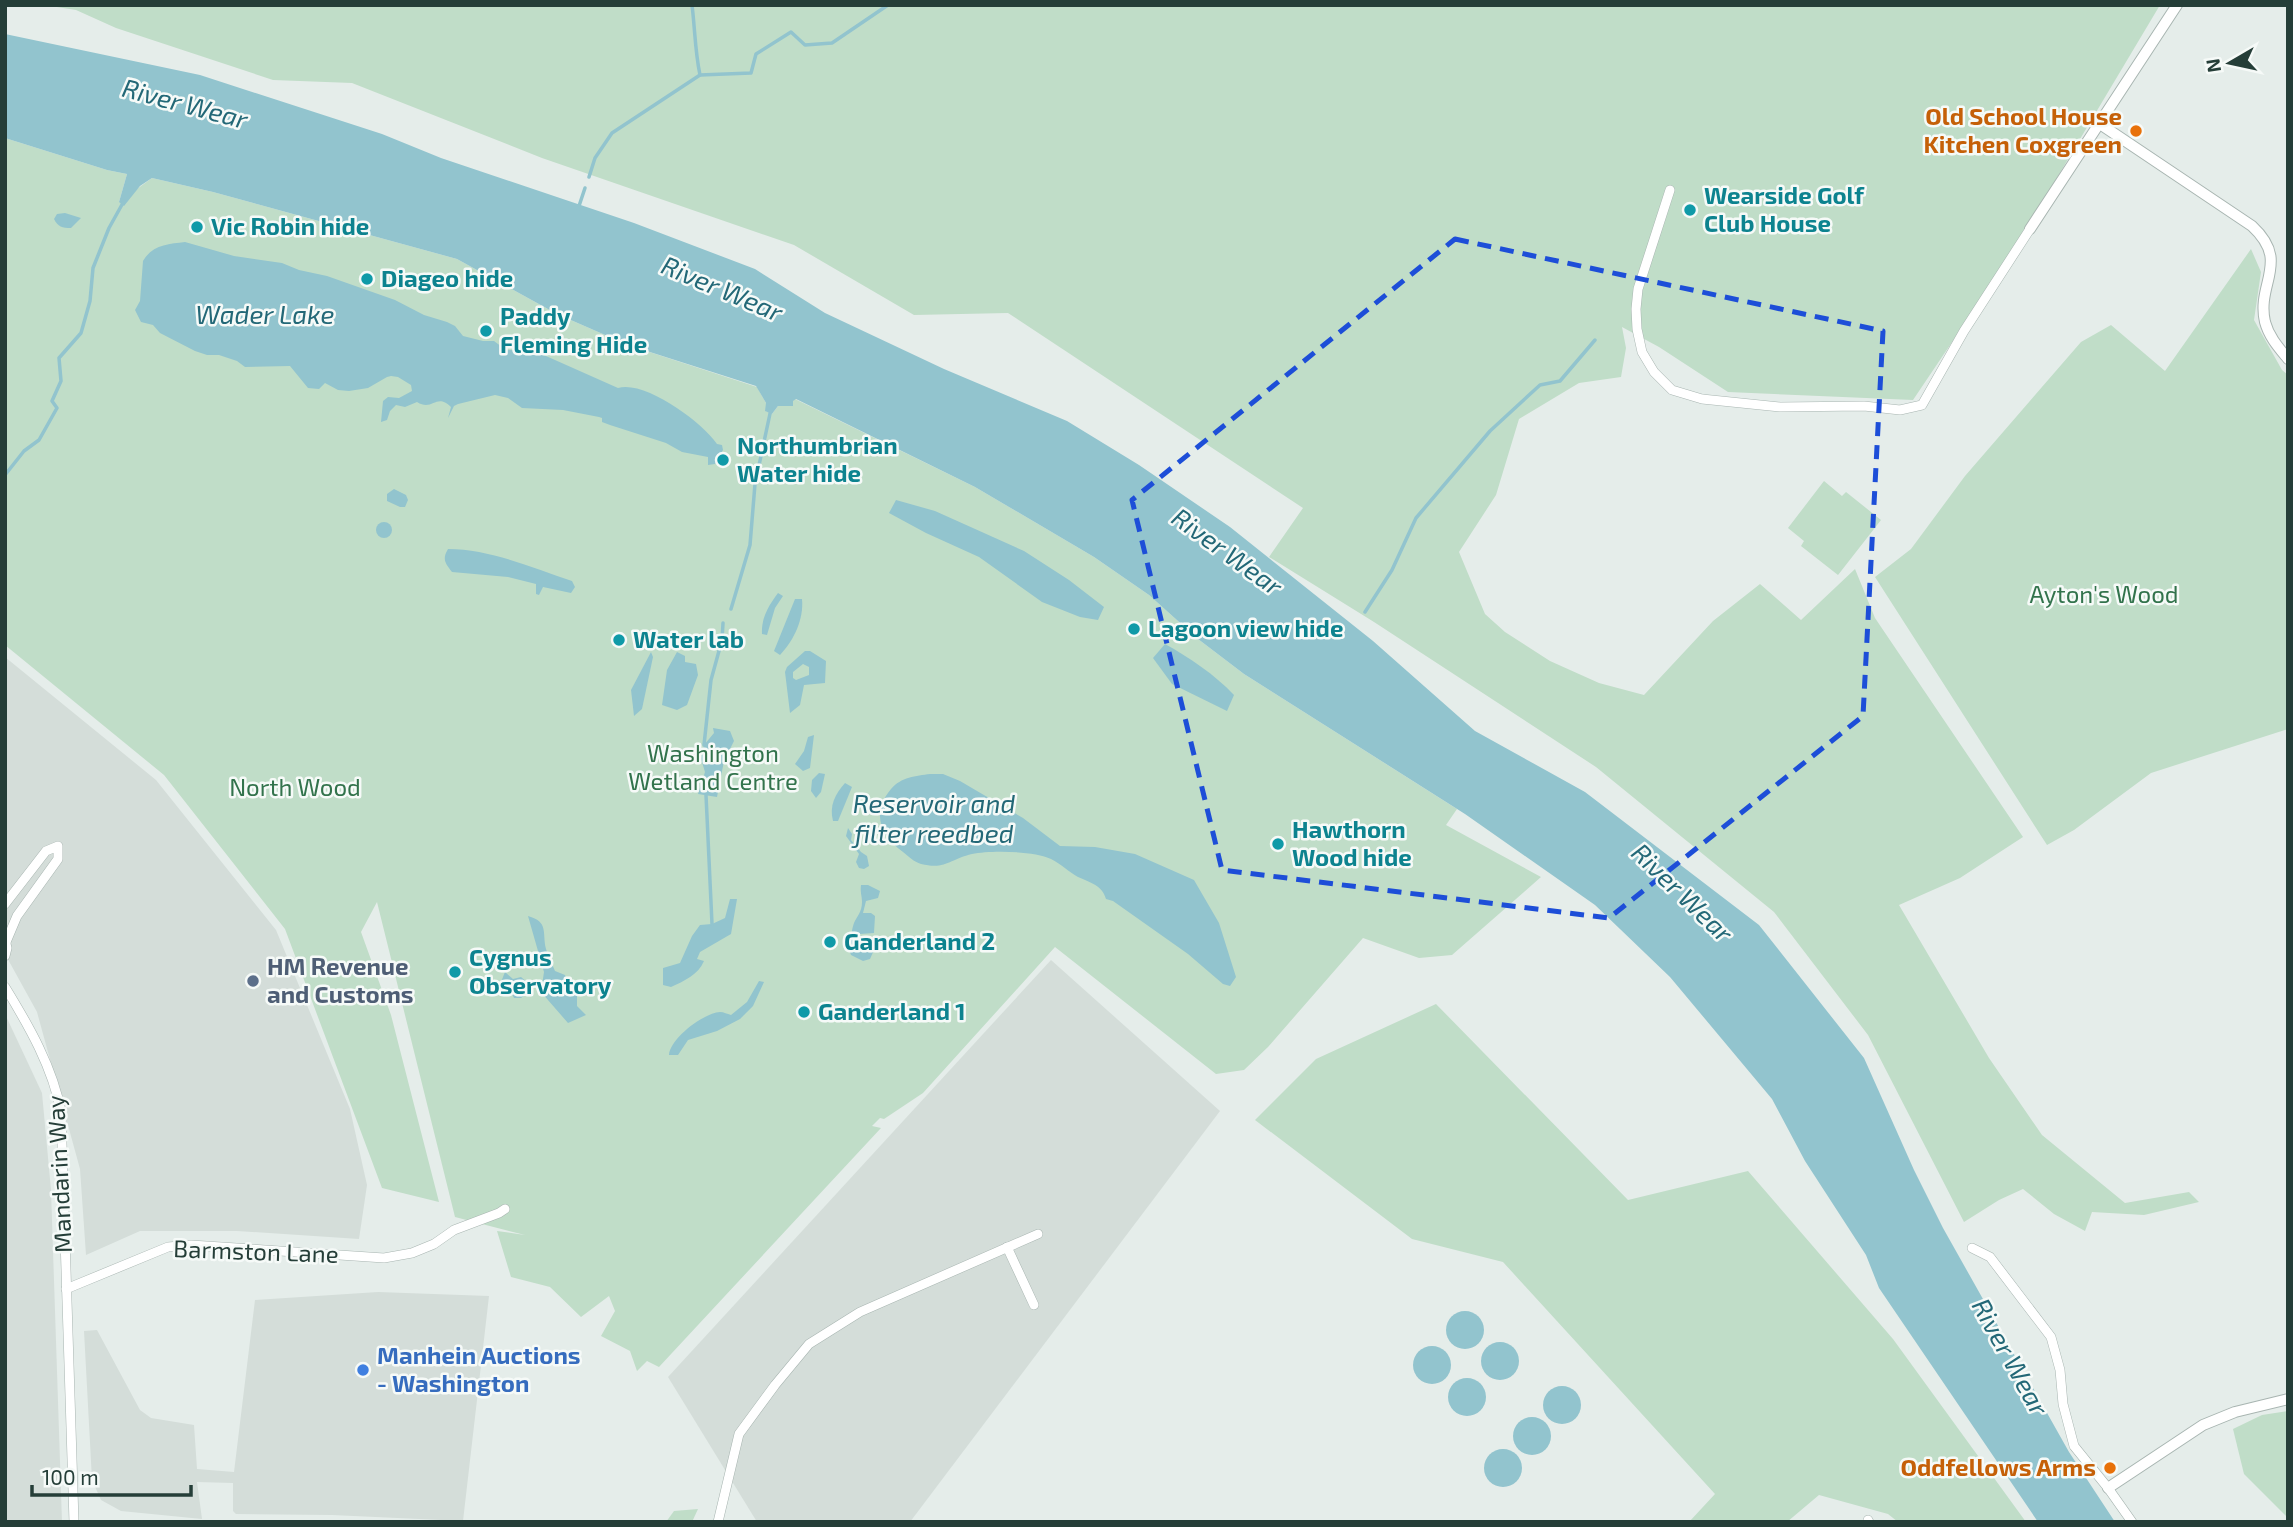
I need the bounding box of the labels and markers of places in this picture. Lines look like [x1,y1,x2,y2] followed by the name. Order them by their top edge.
[1923,101,2122,158] place label: Old School House Kitchen Coxgreen
[2128,123,2144,139] marker: Old School House Kitchen Coxgreen
[1704,180,1865,237] place label: Wearside Golf Club House
[1682,202,1698,218] marker: Wearside Golf Club House
[211,211,369,240] place label: Vic Robin hide
[189,219,205,235] marker: Vic Robin hide
[381,263,513,292] place label: Diageo hide
[359,271,375,287] marker: Diageo hide
[500,301,647,358] place label: Paddy Fleming Hide
[478,323,494,339] marker: Paddy Fleming Hide
[737,430,898,487] place label: Northumbrian Water hide
[715,452,731,468] marker: Northumbrian Water hide
[1148,613,1343,642] place label: Lagoon view hide
[1126,621,1142,637] marker: Lagoon view hide
[633,624,744,653] place label: Water lab
[611,632,627,648] marker: Water lab
[1292,814,1412,871] place label: Hawthorn Wood hide
[1270,836,1286,852] marker: Hawthorn Wood hide
[844,926,995,955] place label: Ganderland 2
[822,934,838,950] marker: Ganderland 2
[469,942,612,999] place label: Cygnus Observatory
[267,951,414,1008] place label: HM Revenue and Customs
[447,964,463,980] marker: Cygnus Observatory
[245,973,261,989] marker: HM Revenue and Customs
[818,996,966,1025] place label: Ganderland 1
[796,1004,812,1020] marker: Ganderland 1
[377,1340,581,1397] place label: Manhein Auctions - Washington
[355,1362,371,1378] marker: Manhein Auctions - Washington
[1900,1452,2096,1481] place label: Oddfellows Arms
[2102,1460,2118,1476] marker: Oddfellows Arms

